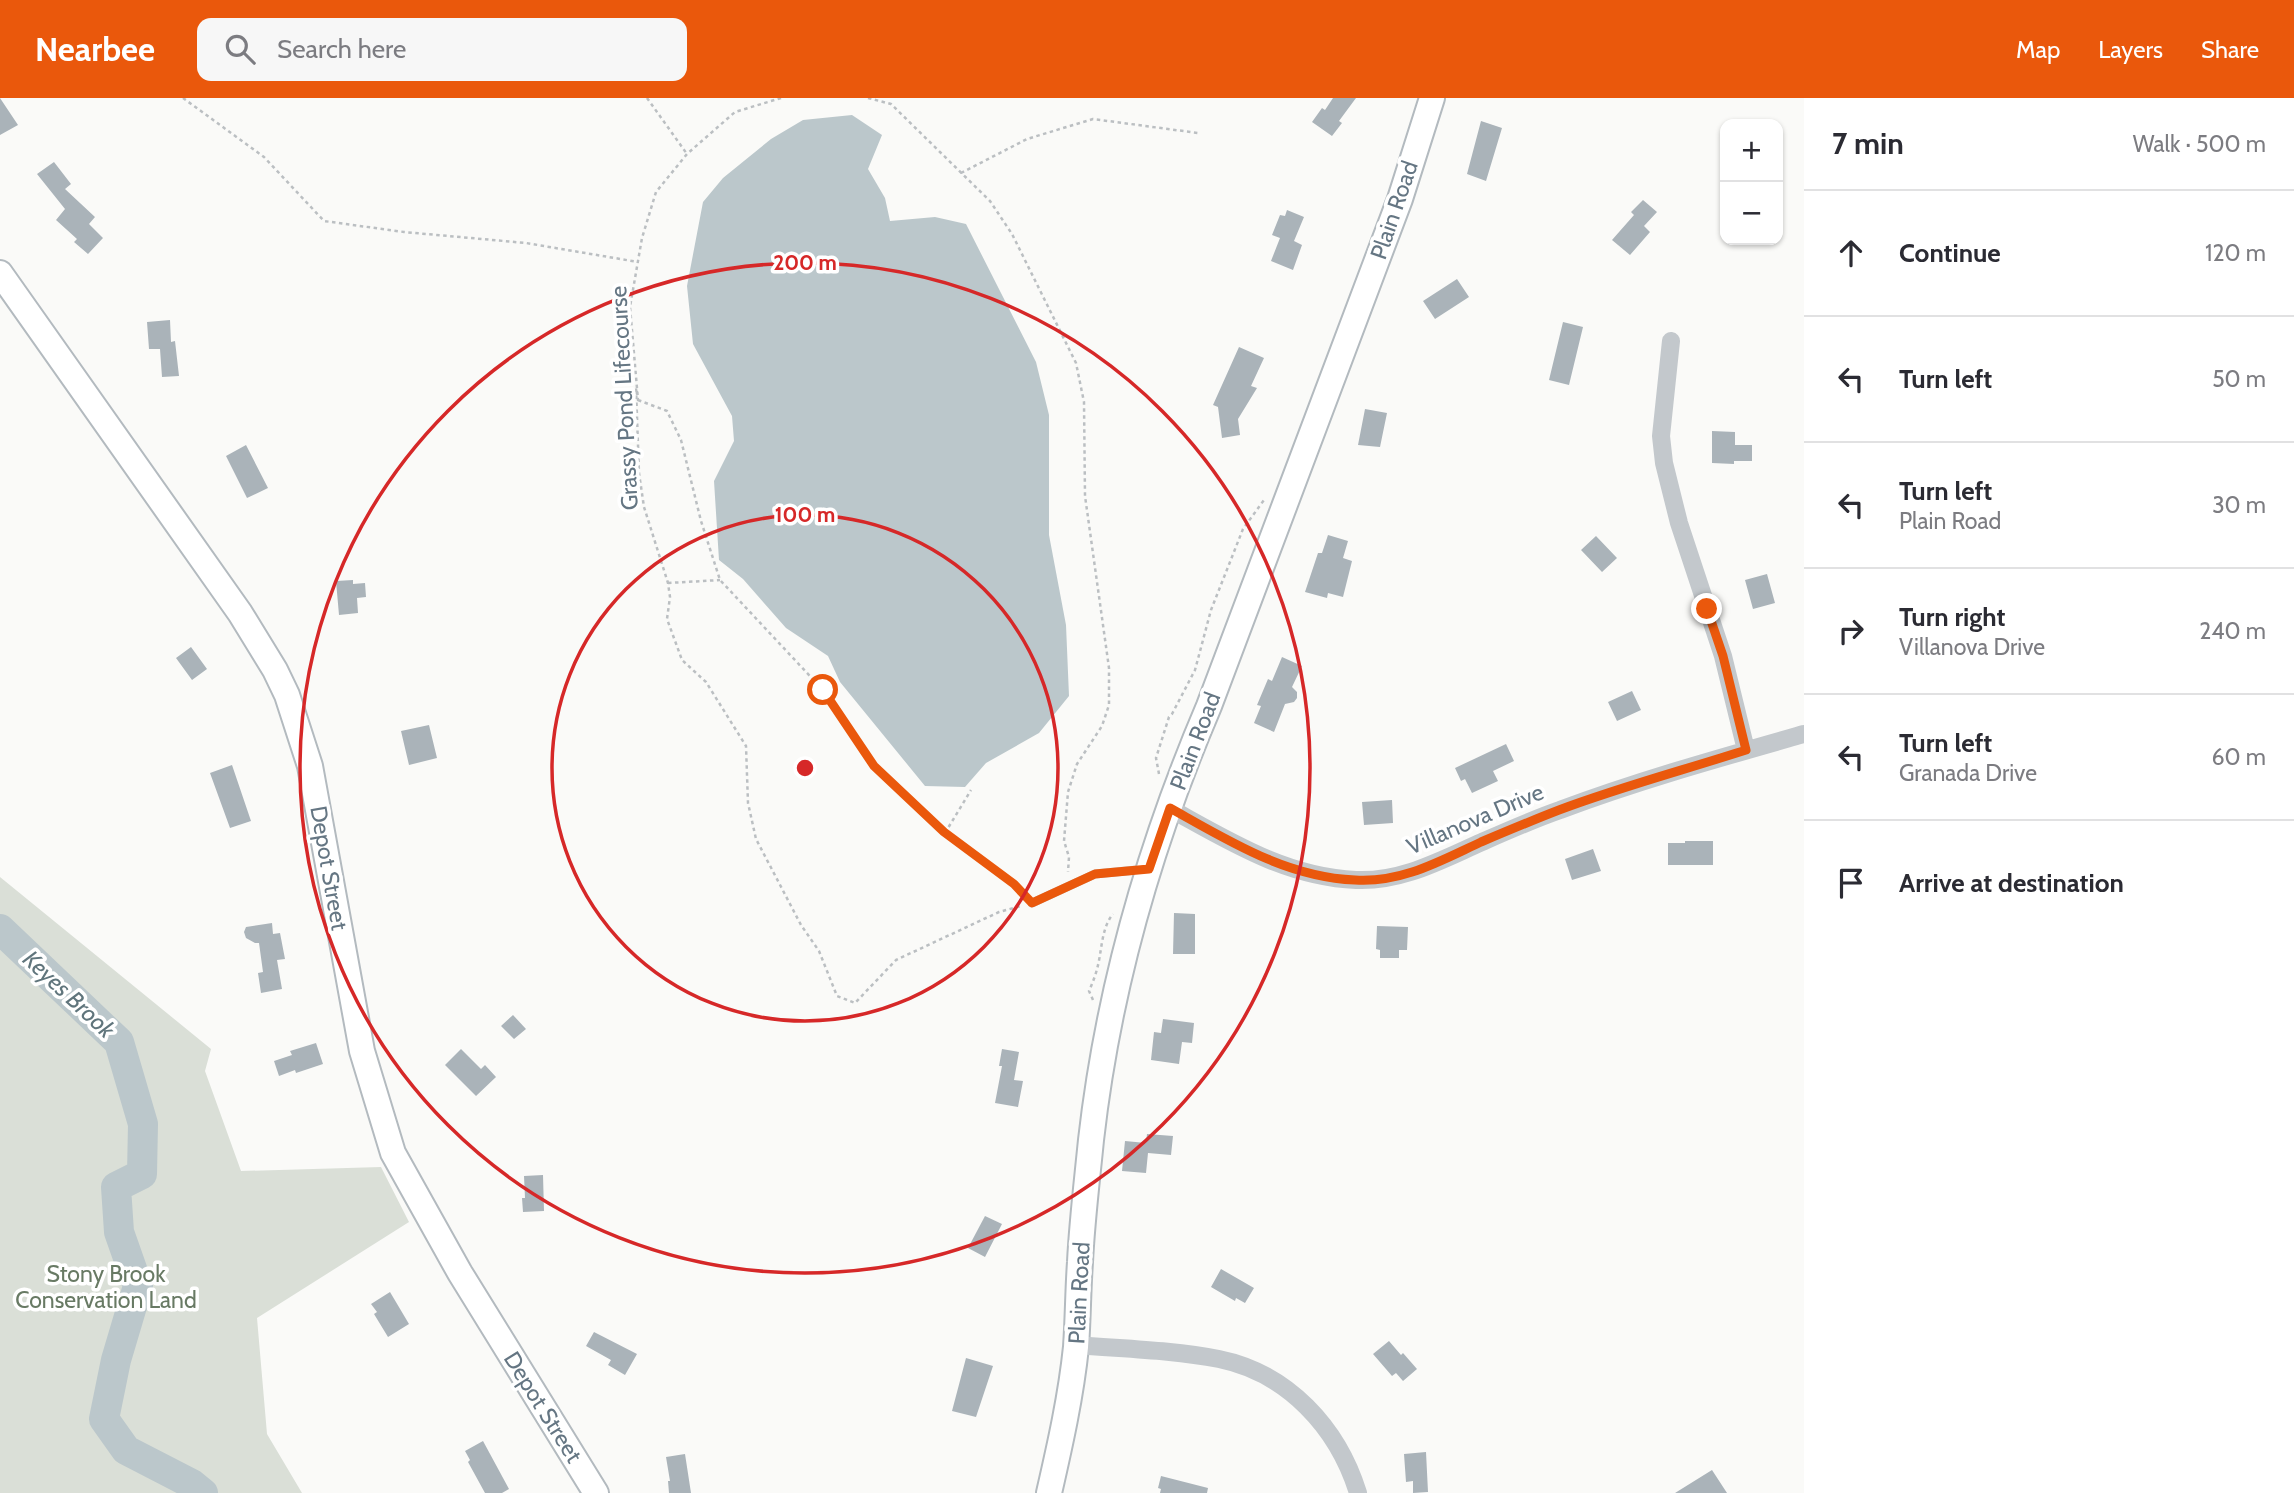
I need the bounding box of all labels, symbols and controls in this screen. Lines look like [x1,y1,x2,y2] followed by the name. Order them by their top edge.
[197,18,687,81] search box
[35,29,155,69] text: Nearbee
[221,30,259,68] icon: search
[277,33,406,65] text: Search here
[2016,35,2060,64] text: Map
[2098,35,2163,64] text: Layers
[2201,35,2259,64] text: Share
[1720,119,1783,245] map controls
[1720,119,1783,182] button: +
[1832,125,1904,162] text: 7 min
[2133,130,2266,158] text: Walk · 500 m
[1364,157,1424,263] street label: Plain Road
[1720,182,1783,245] button: −
[1832,234,1870,272] icon: ahead
[1899,237,2001,269] text: Continue
[2205,239,2266,267] text: 120 m
[773,250,837,275] text: 200 m
[604,285,644,511] street label: Grassy Pond Lifecourse
[1832,360,1870,398] icon: left
[1899,363,1992,395] text: Turn left
[2212,365,2266,393] text: 50 m
[1899,475,1992,507] text: Turn left
[1832,486,1870,524] icon: left
[2212,491,2266,519] text: 30 m
[775,502,835,527] text: 100 m
[1899,507,2001,535] text: Plain Road
[1691,593,1722,624] route end
[1899,601,2005,633] text: Turn right
[1832,612,1870,650] icon: right
[2199,617,2266,645] text: 240 m
[1899,633,2045,661] text: Villanova Drive
[807,674,838,705] route start
[1164,688,1226,794] street label: Plain Road
[1899,727,1992,759] text: Turn left
[1832,738,1870,776] icon: left
[2212,743,2266,771] text: 60 m
[793,756,817,780] centre of rings
[1899,759,2037,787] text: Granada Drive
[1402,777,1548,860] street label: Villanova Drive
[304,804,354,933] street label: Depot Street
[1832,864,1870,902] icon: arrive
[1899,867,2124,899] text: Arrive at destination
[17,944,121,1044] water label: Keyes Brook
[1062,1241,1096,1345] street label: Plain Road
[15,1260,197,1314] park label: Stony Brook Conservation Land
[498,1346,588,1468] street label: Depot Street

